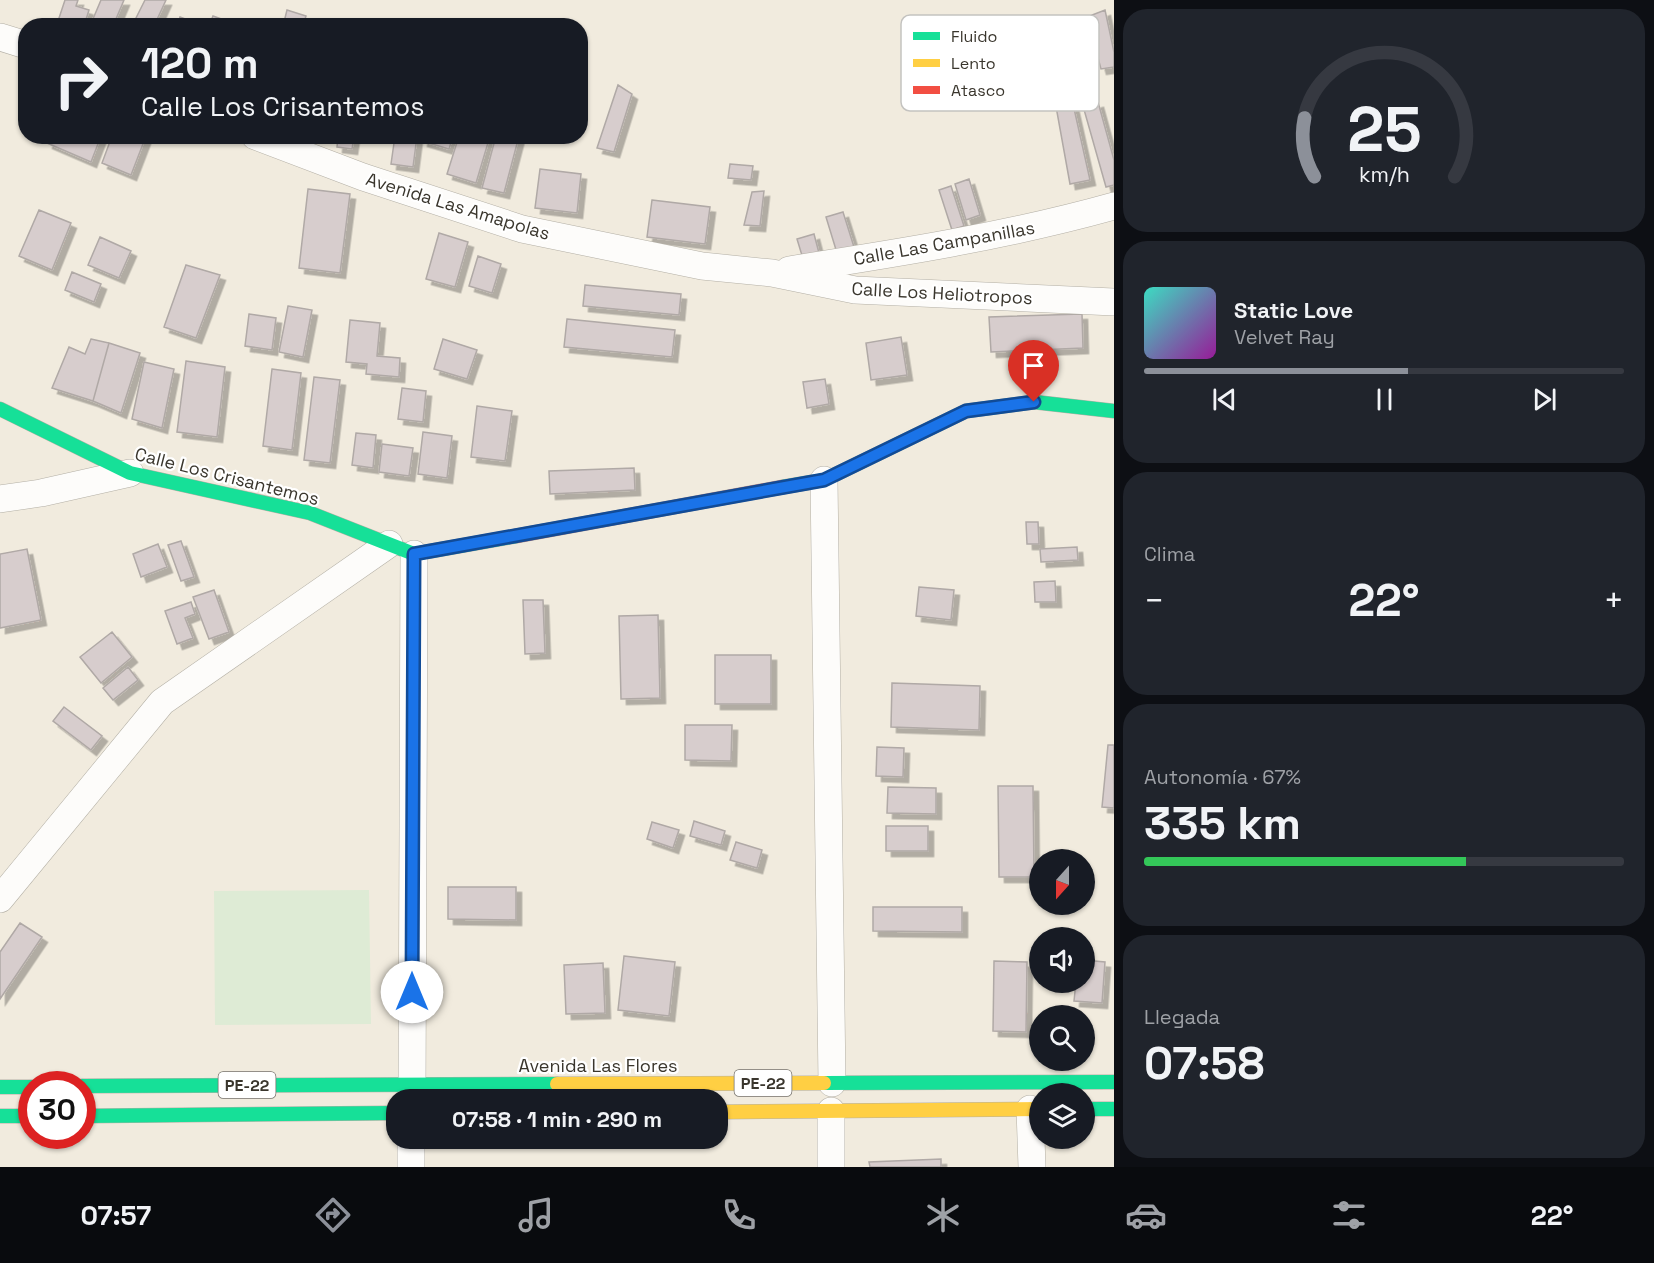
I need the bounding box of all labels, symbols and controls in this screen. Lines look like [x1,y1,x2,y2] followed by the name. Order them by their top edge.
[901,15,1099,111] legend
[951,26,997,47] text: Fluido
[141,37,259,90] text: 120 m
[42,42,120,120] icon: right
[951,53,996,74] text: Lento
[951,80,1005,101] text: Atasco
[141,89,425,124] text: Calle Los Crisantemos
[1347,90,1421,169] text: 25
[1358,162,1410,189] text: km/h
[363,167,553,245] street label: Avenida Las Amapolas
[852,216,1036,270] street label: Calle Las Campanillas
[851,277,1033,309] street label: Calle Los Heliotropos
[1234,296,1353,324] text: Static Love
[1234,324,1335,350] text: Velvet Ray
[1008,340,1059,402] pin
[1017,349,1050,382] icon: arrive
[1208,383,1241,416] icon: previous
[1368,383,1401,416] icon: pause
[1528,383,1561,416] icon: next
[133,442,321,510] street label: Calle Los Crisantemos
[1144,541,1195,567] text: Clima
[1348,572,1420,629] text: 22°
[1144,580,1164,622] text: −
[1604,580,1624,622] text: +
[1144,764,1301,790] text: Autonomía · 67%
[1144,795,1301,852] text: 335 km
[1029,849,1095,915] north arrow
[1029,849,1095,1149] map controls
[1029,927,1095,993] button: sound
[380,960,444,1024] position arrow
[1144,1004,1220,1030] text: Llegada
[1029,1005,1095,1071] button: search
[1144,1035,1265,1092] text: 07:58
[518,1054,678,1077] street label: Avenida Las Flores
[734,1070,792,1096] road number: PE-22
[18,1071,96,1149] speed limit sign: 30
[218,1072,276,1098] road number: PE-22
[1029,1083,1095,1149] button: layers
[452,1105,662,1133] text: 07:58 · 1 min · 290 m
[312,1194,354,1236] icon: directions
[515,1194,557,1236] icon: music
[718,1194,760,1236] icon: phone
[922,1194,964,1236] icon: climate
[1125,1194,1167,1236] icon: car
[1328,1194,1370,1236] icon: filters
[81,1198,151,1233] text: 07:57
[1531,1198,1573,1233] text: 22°

